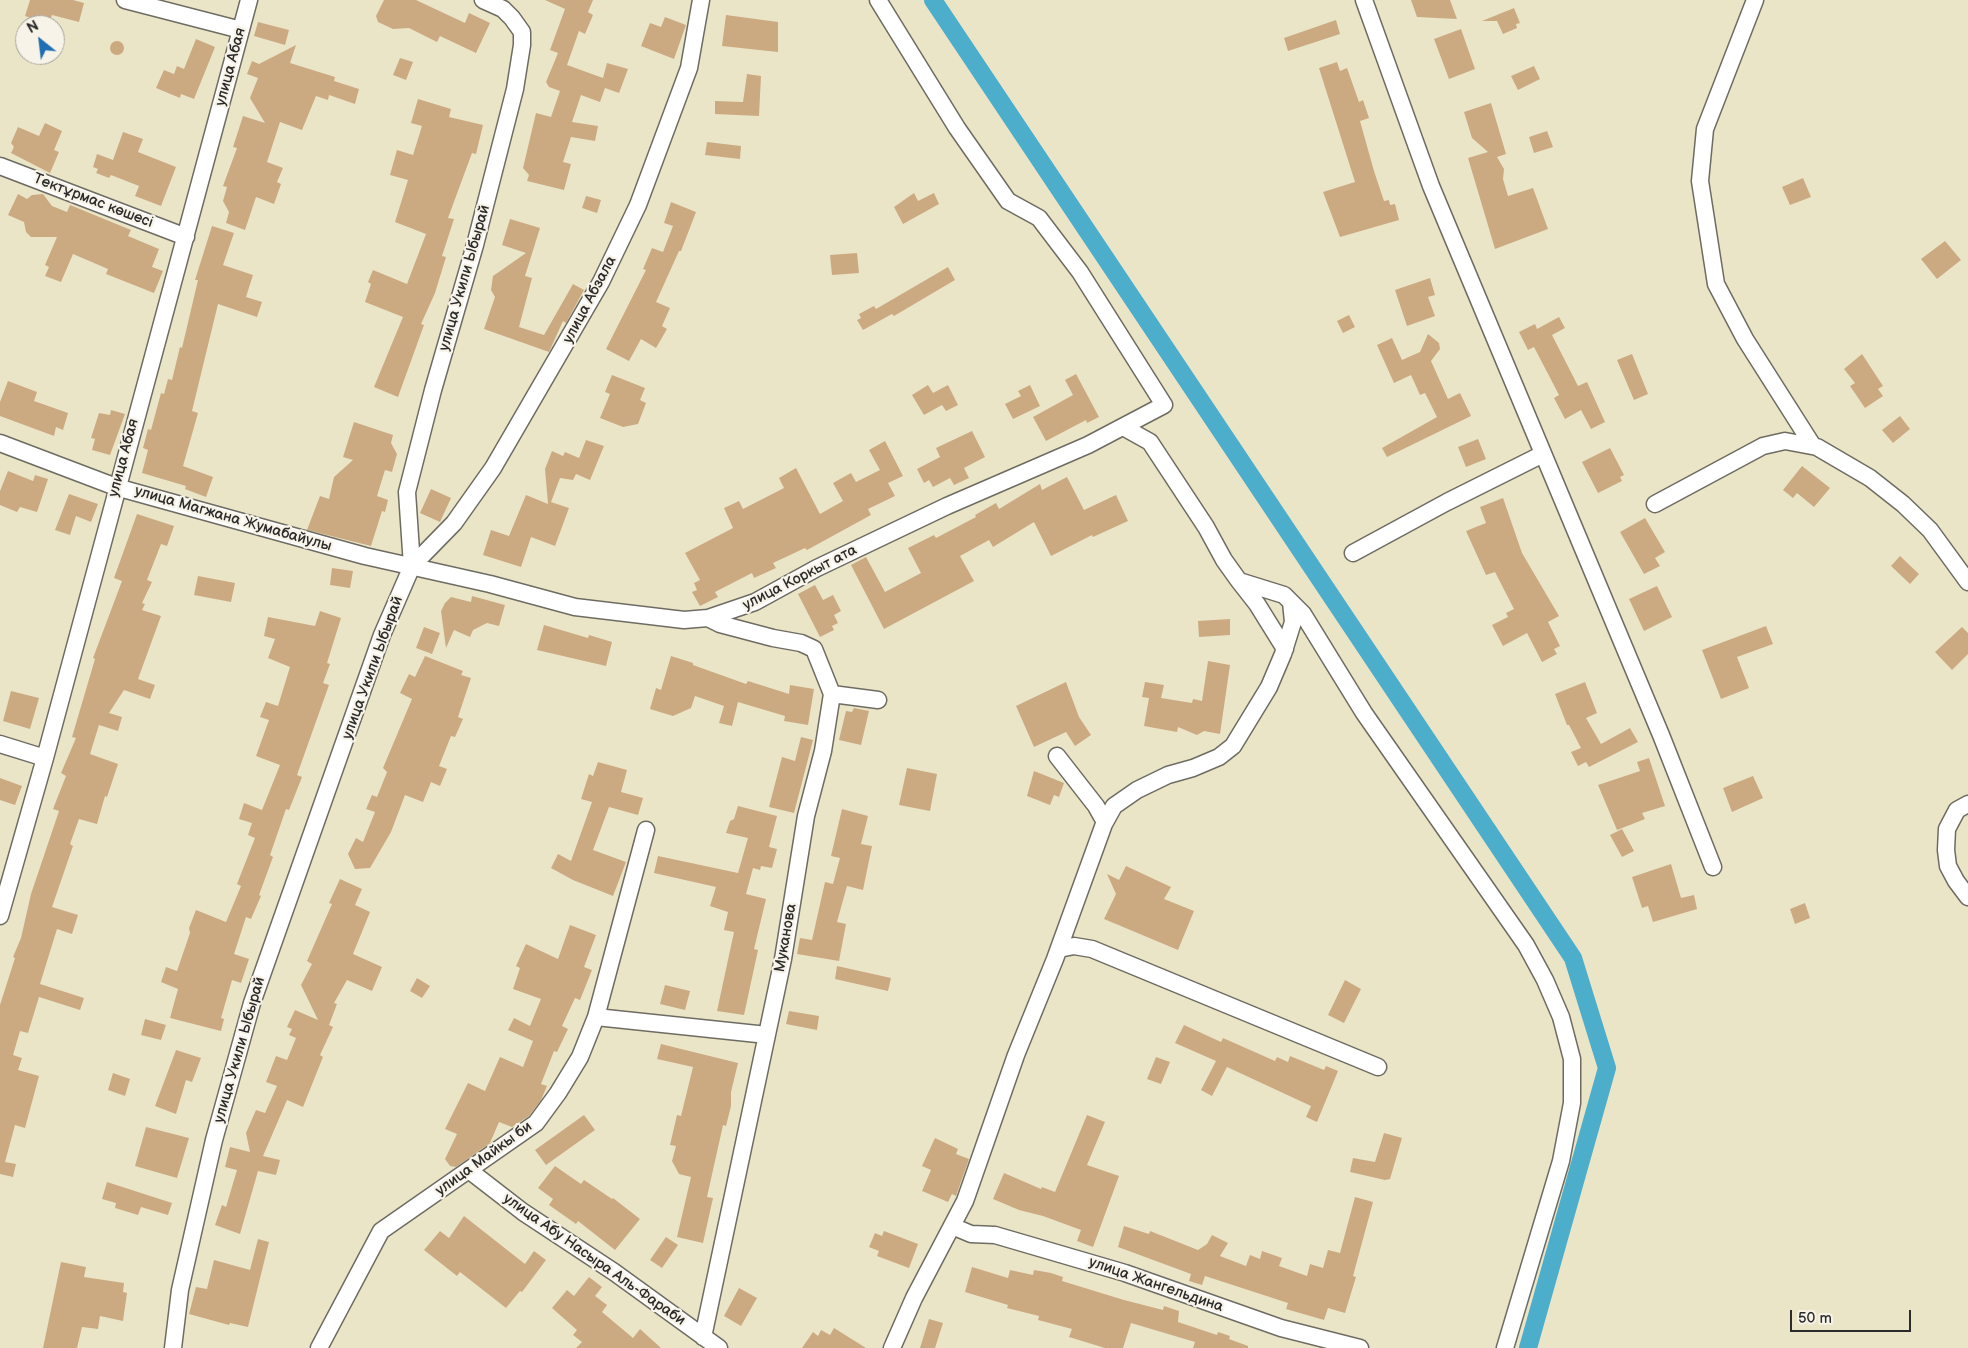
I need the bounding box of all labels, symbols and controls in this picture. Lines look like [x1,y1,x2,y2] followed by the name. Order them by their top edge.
[15,15,65,65] north arrow
[24,17,42,37] text: N
[212,26,250,108] street label: улица Абая
[31,170,155,232] street label: Тектұрмас көшесі
[436,203,494,353] street label: улица Укили Ыбырай
[559,253,621,347] street label: улица Абзала
[105,417,143,499] street label: улица Абая
[132,482,334,556] street label: улица Магжана Жумабайулы
[740,541,860,615] street label: улица Коркыт ата
[339,594,407,742] street label: улица Укили Ыбырай
[771,902,801,974] street label: Муканова
[211,975,269,1125] street label: улица Укили Ыбырай
[432,1118,536,1200] street label: улица Майкы би
[499,1190,689,1330] street label: улица Абу Насыра Аль-Фараби
[1086,1254,1226,1316] street label: улица Жангельдина
[1793,1300,1914,1332] scale bar
[1798,1309,1832,1328] text: 50 m

